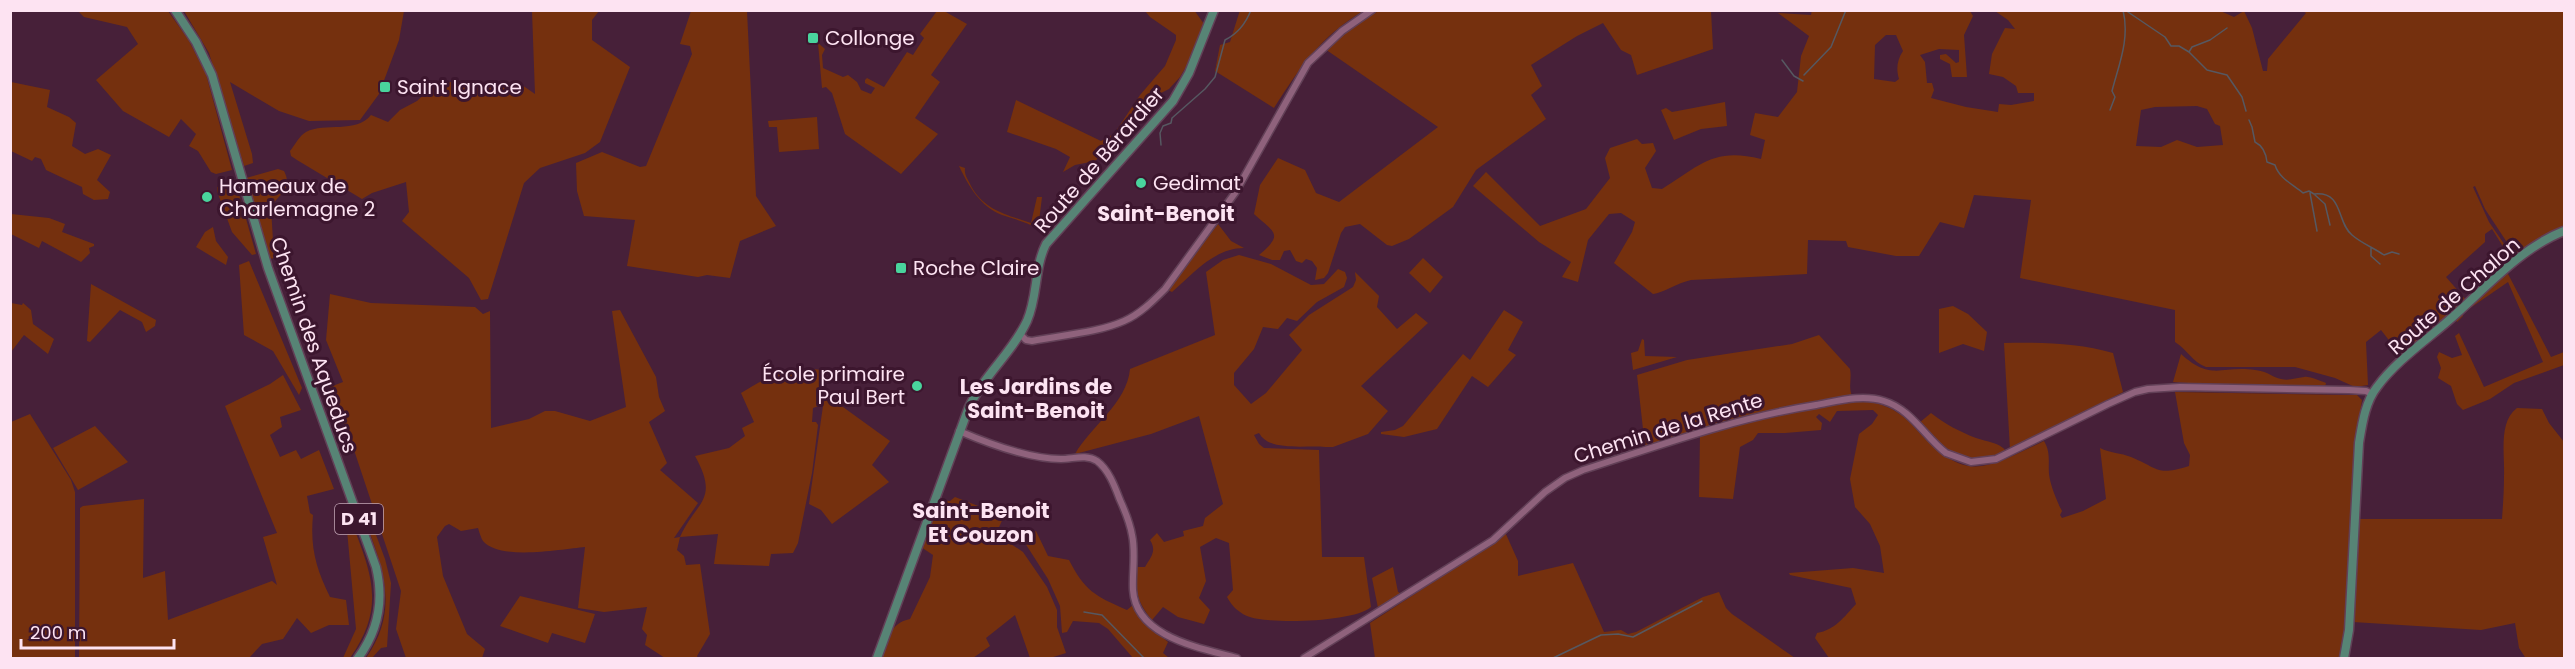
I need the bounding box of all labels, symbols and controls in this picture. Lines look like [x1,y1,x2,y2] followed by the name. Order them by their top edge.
[825,24,915,52] place label: Collonge
[806,31,820,45] marker: Collonge
[397,73,522,101] place label: Saint Ignace
[378,80,392,94] marker: Saint Ignace
[1028,81,1170,239] street label: Route de Bérardier
[1153,169,1241,197] place label: Gedimat
[219,172,375,223] place label: Hameaux de Charlemagne 2
[1134,176,1148,190] marker: Gedimat
[200,190,214,204] marker: Hameaux de Charlemagne 2
[1097,199,1235,228] district label: Saint-Benoit
[2382,231,2526,361] street label: Route de Chalon
[264,233,364,457] street label: Chemin des Aqueducs
[913,254,1039,282] place label: Roche Claire
[894,261,908,275] marker: Roche Claire
[762,360,905,411] place label: École primaire Paul Bert
[960,372,1112,425] district label: Les Jardins de Saint-Benoit
[910,379,924,393] marker: École primaire Paul Bert
[1570,386,1766,470] street label: Chemin de la Rente
[912,496,1050,549] district label: Saint-Benoit Et Couzon
[335,504,383,534] road number: D 41
[21,612,174,650] scale bar
[30,620,86,645] text: 200 m

